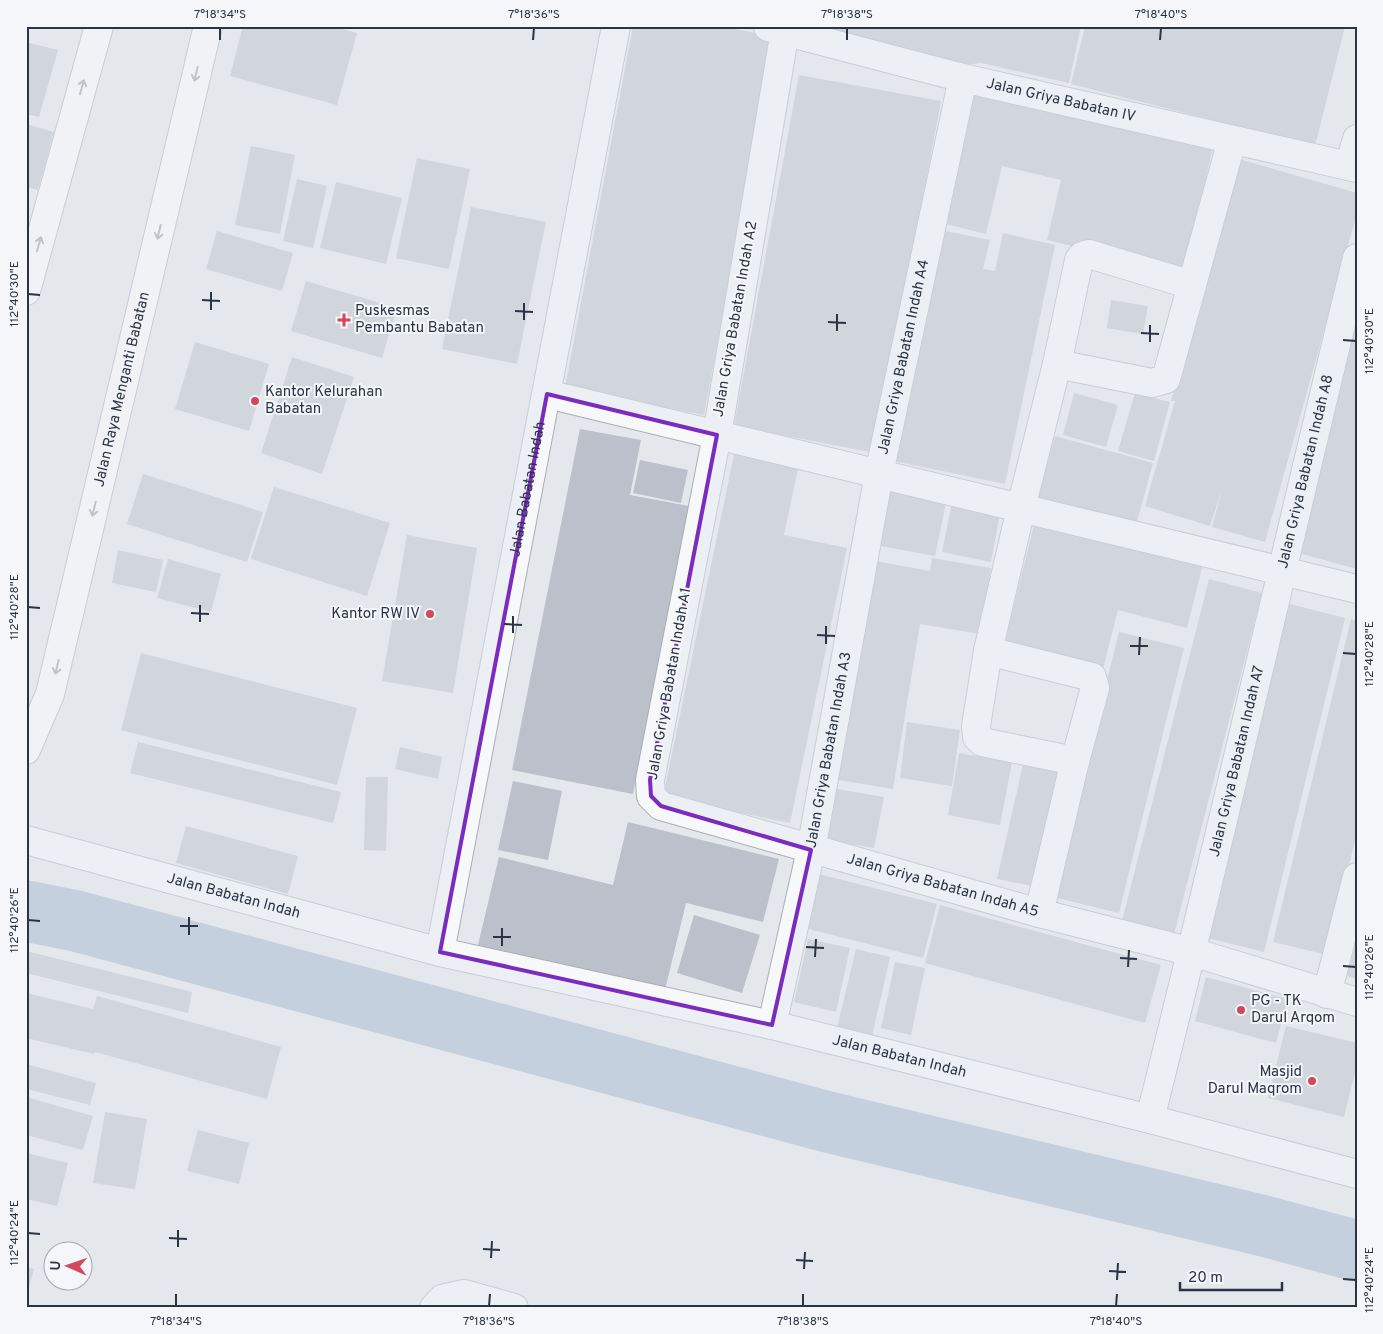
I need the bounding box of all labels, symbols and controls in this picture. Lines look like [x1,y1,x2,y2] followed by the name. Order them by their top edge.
[194,7,246,23] text: 7°18'34"S
[508,7,560,23] text: 7°18'36"S
[821,7,873,23] text: 7°18'38"S
[1135,7,1187,23] text: 7°18'40"S
[191,65,200,81] one-way arrow
[984,74,1138,127] street label: Jalan Griya Babatan IV
[78,80,88,96] one-way arrow
[709,220,763,418] street label: Jalan Griya Babatan Indah A2
[154,223,163,239] one-way arrow
[34,236,44,252] one-way arrow
[874,258,934,456] street label: Jalan Griya Babatan Indah A4
[7,261,23,327] text: 112°40'30"E
[90,290,154,489] street label: Jalan Raya Menganti Babatan
[355,302,484,338] place label: Puskesmas Pembantu Babatan
[1362,308,1378,374] text: 112°40'30"E
[337,313,351,327] marker: Puskesmas Pembantu Babatan
[1274,373,1338,570] street label: Jalan Griya Babatan Indah A8
[265,383,383,419] place label: Kantor Kelurahan Babatan
[249,395,261,407] marker: Kantor Kelurahan Babatan
[506,420,550,559] street label: Jalan Babatan Indah
[89,501,98,517] one-way arrow
[7,574,23,640] text: 112°40'28"E
[644,586,696,782] street label: Jalan Griya Babatan Indah A1
[331,605,420,624] place label: Kantor RW IV
[424,608,436,620] marker: Kantor RW IV
[1362,621,1378,687] text: 112°40'28"E
[802,650,856,849] street label: Jalan Griya Babatan Indah A3
[52,659,61,675] one-way arrow
[1205,664,1269,859] street label: Jalan Griya Babatan Indah A7
[844,849,1041,922] street label: Jalan Griya Babatan Indah A5
[165,869,302,923] street label: Jalan Babatan Indah
[7,887,23,953] text: 112°40'26"E
[1362,934,1378,1000] text: 112°40'26"E
[1251,992,1335,1028] place label: PG - TK Darul Arqom
[1235,1004,1247,1016] marker: PG - TK Darul Arqom
[830,1031,968,1082] street label: Jalan Babatan Indah
[1208,1063,1302,1099] place label: Masjid Darul Maqrom
[1306,1075,1318,1087] marker: Masjid Darul Maqrom
[7,1200,23,1266] text: 112°40'24"E
[42,1242,92,1292] north arrow
[1362,1247,1378,1313] text: 112°40'24"E
[1180,1259,1283,1291] scale bar
[48,1260,65,1271] text: U
[1188,1269,1223,1288] text: 20 m
[150,1314,202,1330] text: 7°18'34"S
[463,1314,515,1330] text: 7°18'36"S
[777,1314,829,1330] text: 7°18'38"S
[1090,1314,1142,1330] text: 7°18'40"S

